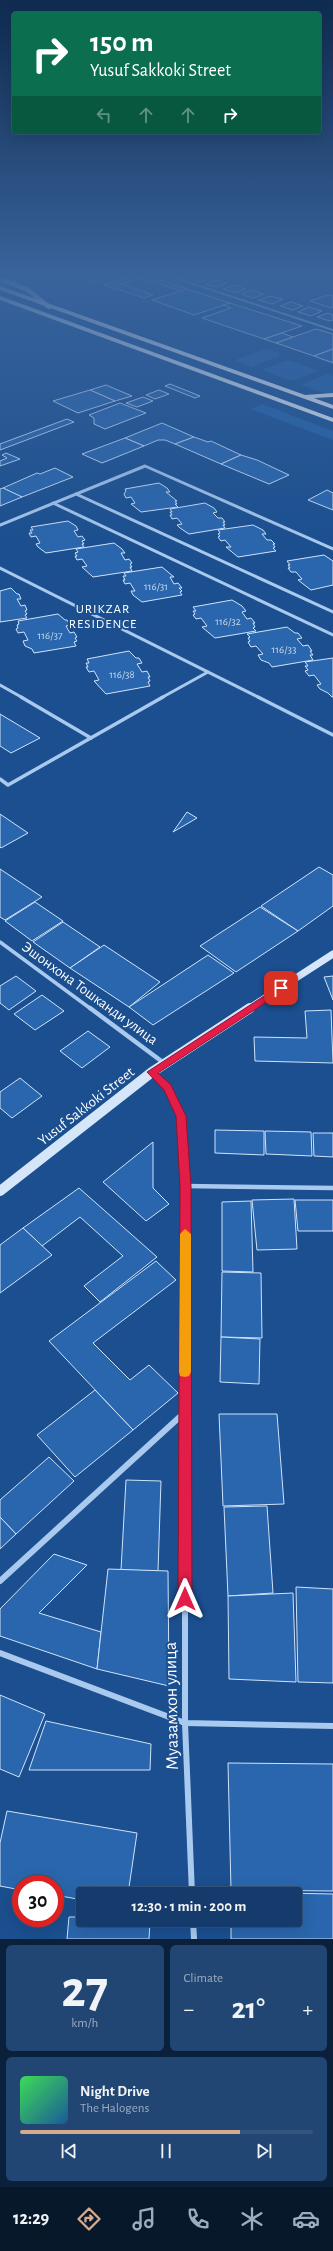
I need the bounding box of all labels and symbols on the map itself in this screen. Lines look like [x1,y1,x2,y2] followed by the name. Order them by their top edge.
[144,581,168,592] house number: 116/31
[69,603,137,631] district label: URIKZAR RESIDENCE
[215,616,241,627] house number: 116/32
[37,630,63,641] house number: 116/37
[272,644,297,655] house number: 116/33
[109,669,135,680] house number: 116/38
[19,939,161,1048] street label: Эшонхона Тошканди улица
[264,971,298,1005] pin
[35,1064,137,1148] street label: Yusuf Sakkoki Street
[164,1578,206,1620] position arrow
[162,1642,182,1770] street label: Муазамхон улица
[12,1875,64,1927] speed limit sign: 30

